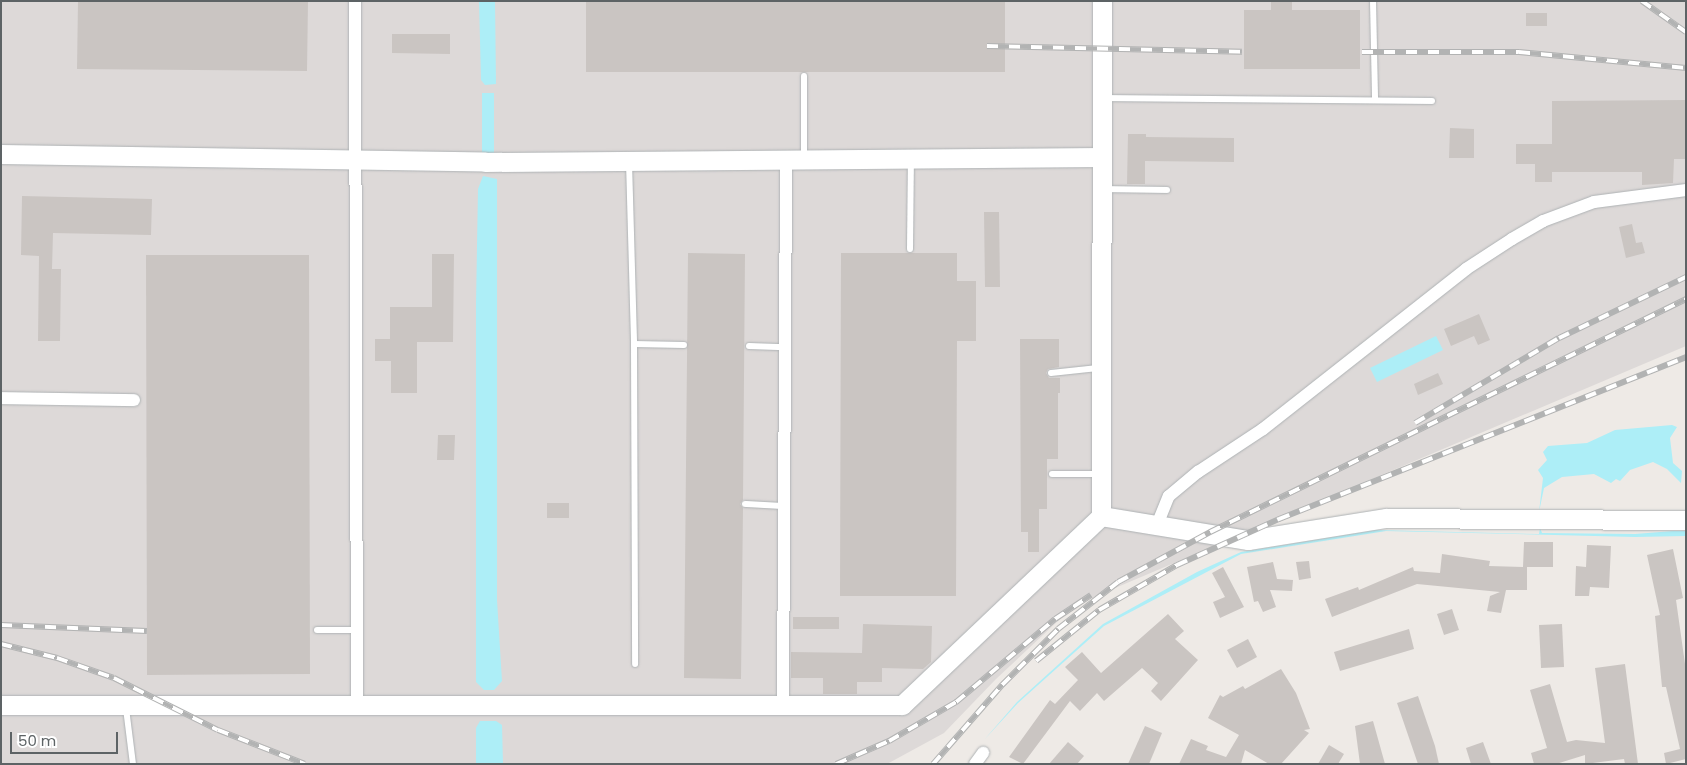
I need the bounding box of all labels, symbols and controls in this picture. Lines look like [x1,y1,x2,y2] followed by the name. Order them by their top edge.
[12,722,120,754] scale bar
[18,730,56,751] text: 50 m

